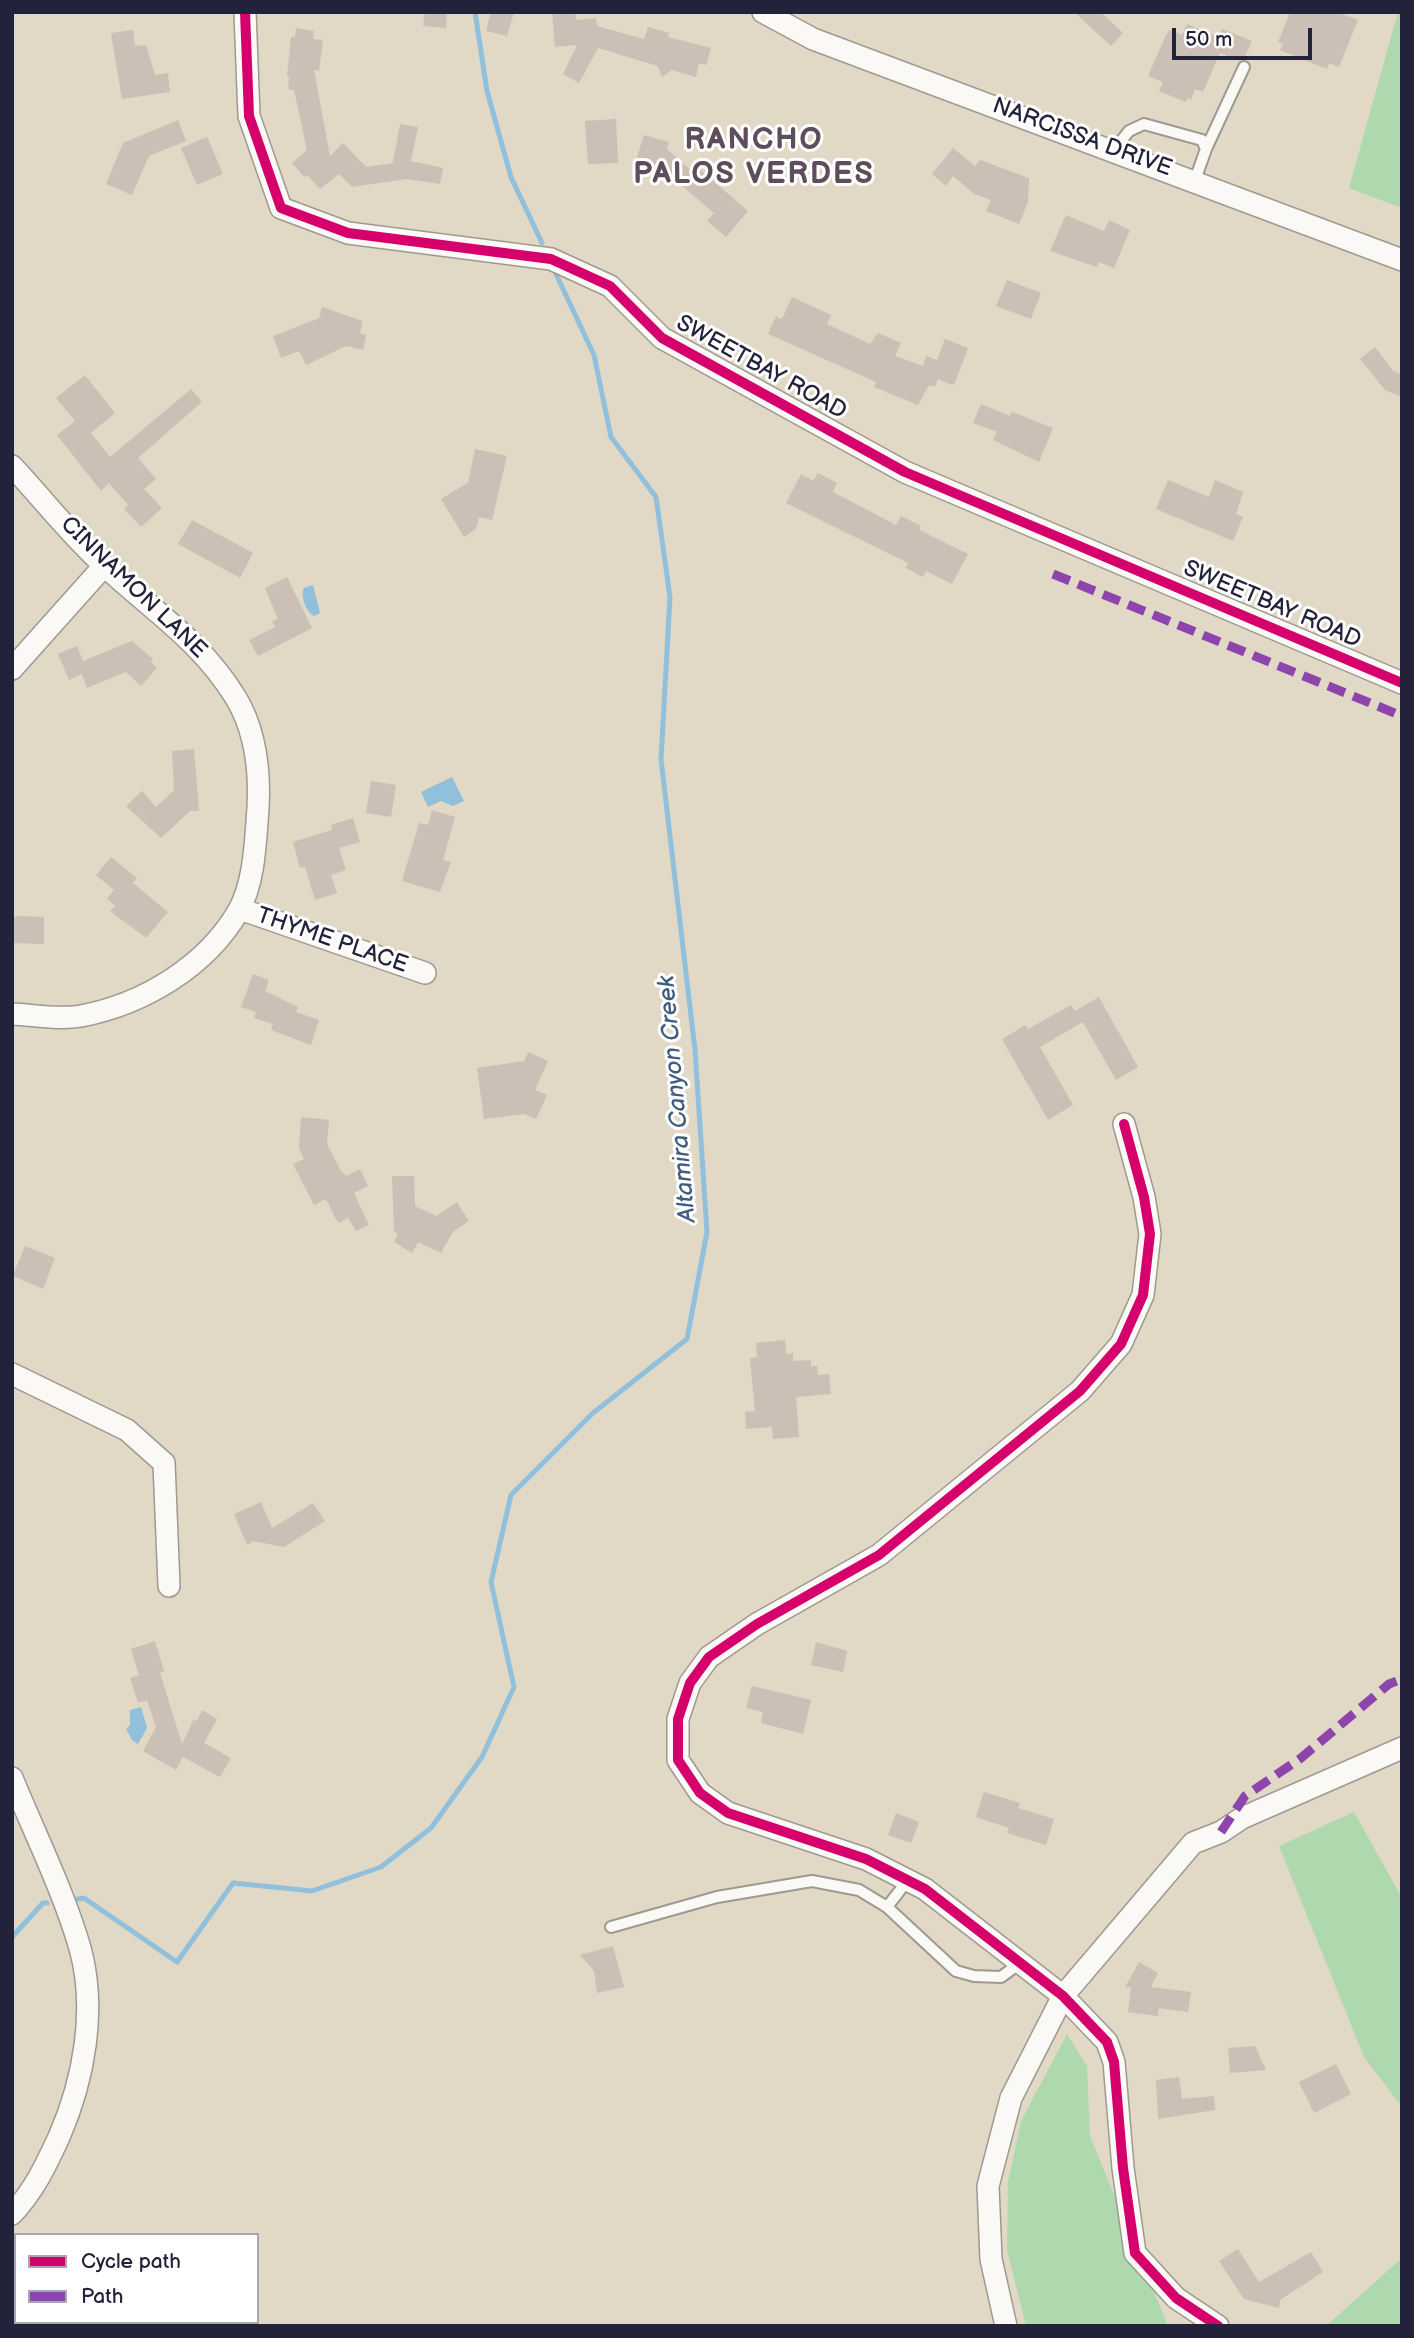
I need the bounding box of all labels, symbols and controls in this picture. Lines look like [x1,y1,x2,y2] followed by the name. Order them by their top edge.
[1176,14,1316,58] scale bar
[1185,27,1232,52] text: 50 m
[989,93,1175,183] street label: NARCISSA DRIVE
[635,123,873,194] district label: RANCHO PALOS VERDES
[671,310,851,426] street label: SWEETBAY ROAD
[54,511,212,665] street label: CINNAMON LANE
[1179,555,1365,655] street label: SWEETBAY ROAD
[253,902,411,980] street label: THYME PLACE
[653,974,703,1224] water label: Altamira Canyon Creek
[14,2233,259,2324] legend
[81,2249,181,2274] text: Cycle path
[81,2284,123,2309] text: Path

